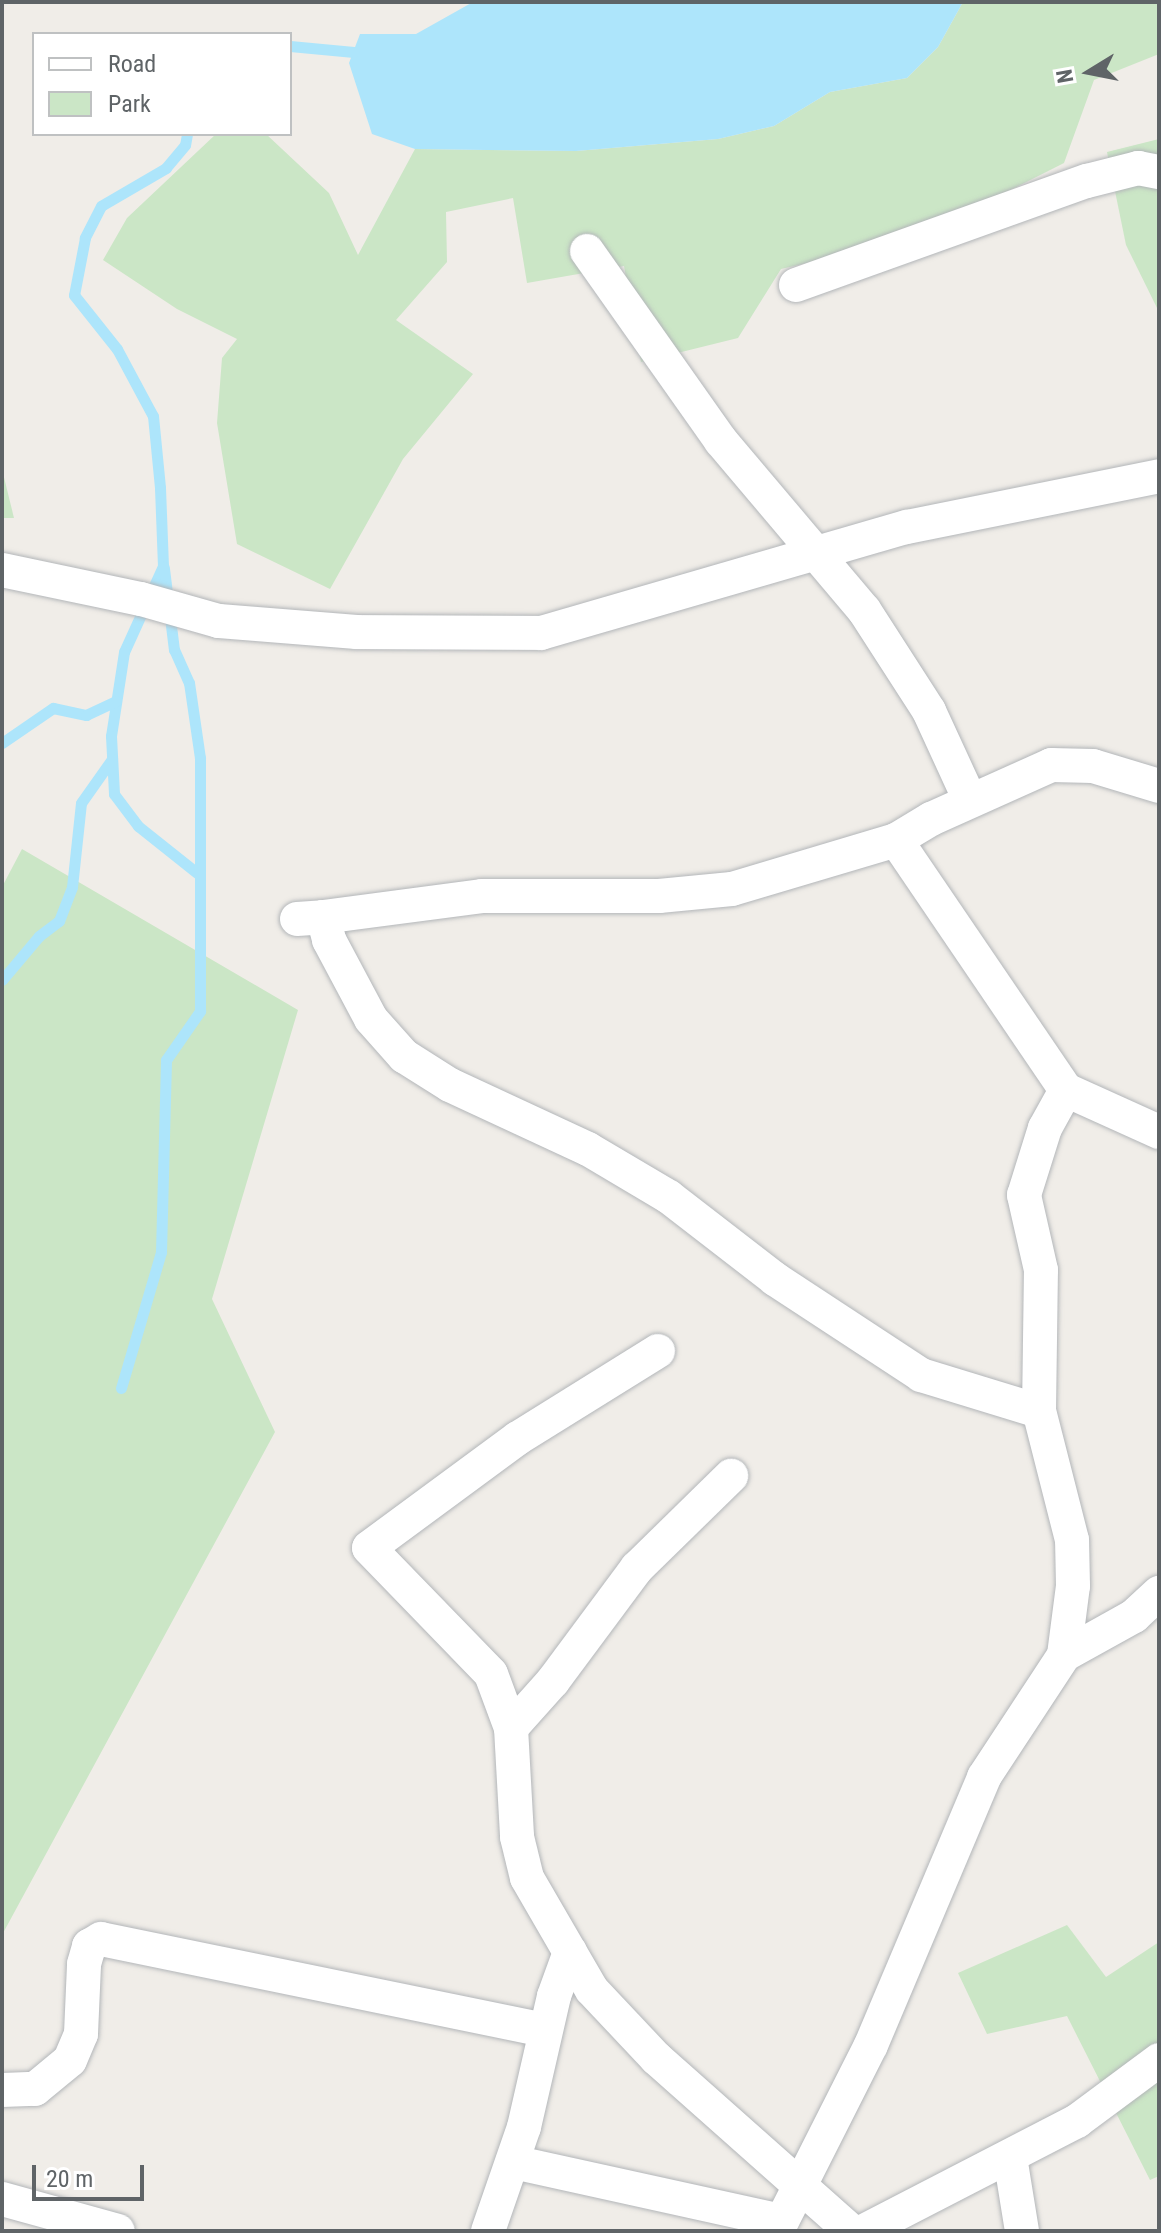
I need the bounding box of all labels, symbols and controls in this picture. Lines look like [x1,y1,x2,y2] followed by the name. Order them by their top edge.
[32,32,292,136] legend
[1049,32,1129,112] north arrow
[108,50,156,78] text: Road
[1051,67,1078,85] text: N
[108,90,151,118] text: Park
[36,2149,148,2199] scale bar
[46,2165,93,2193] text: 20 m

